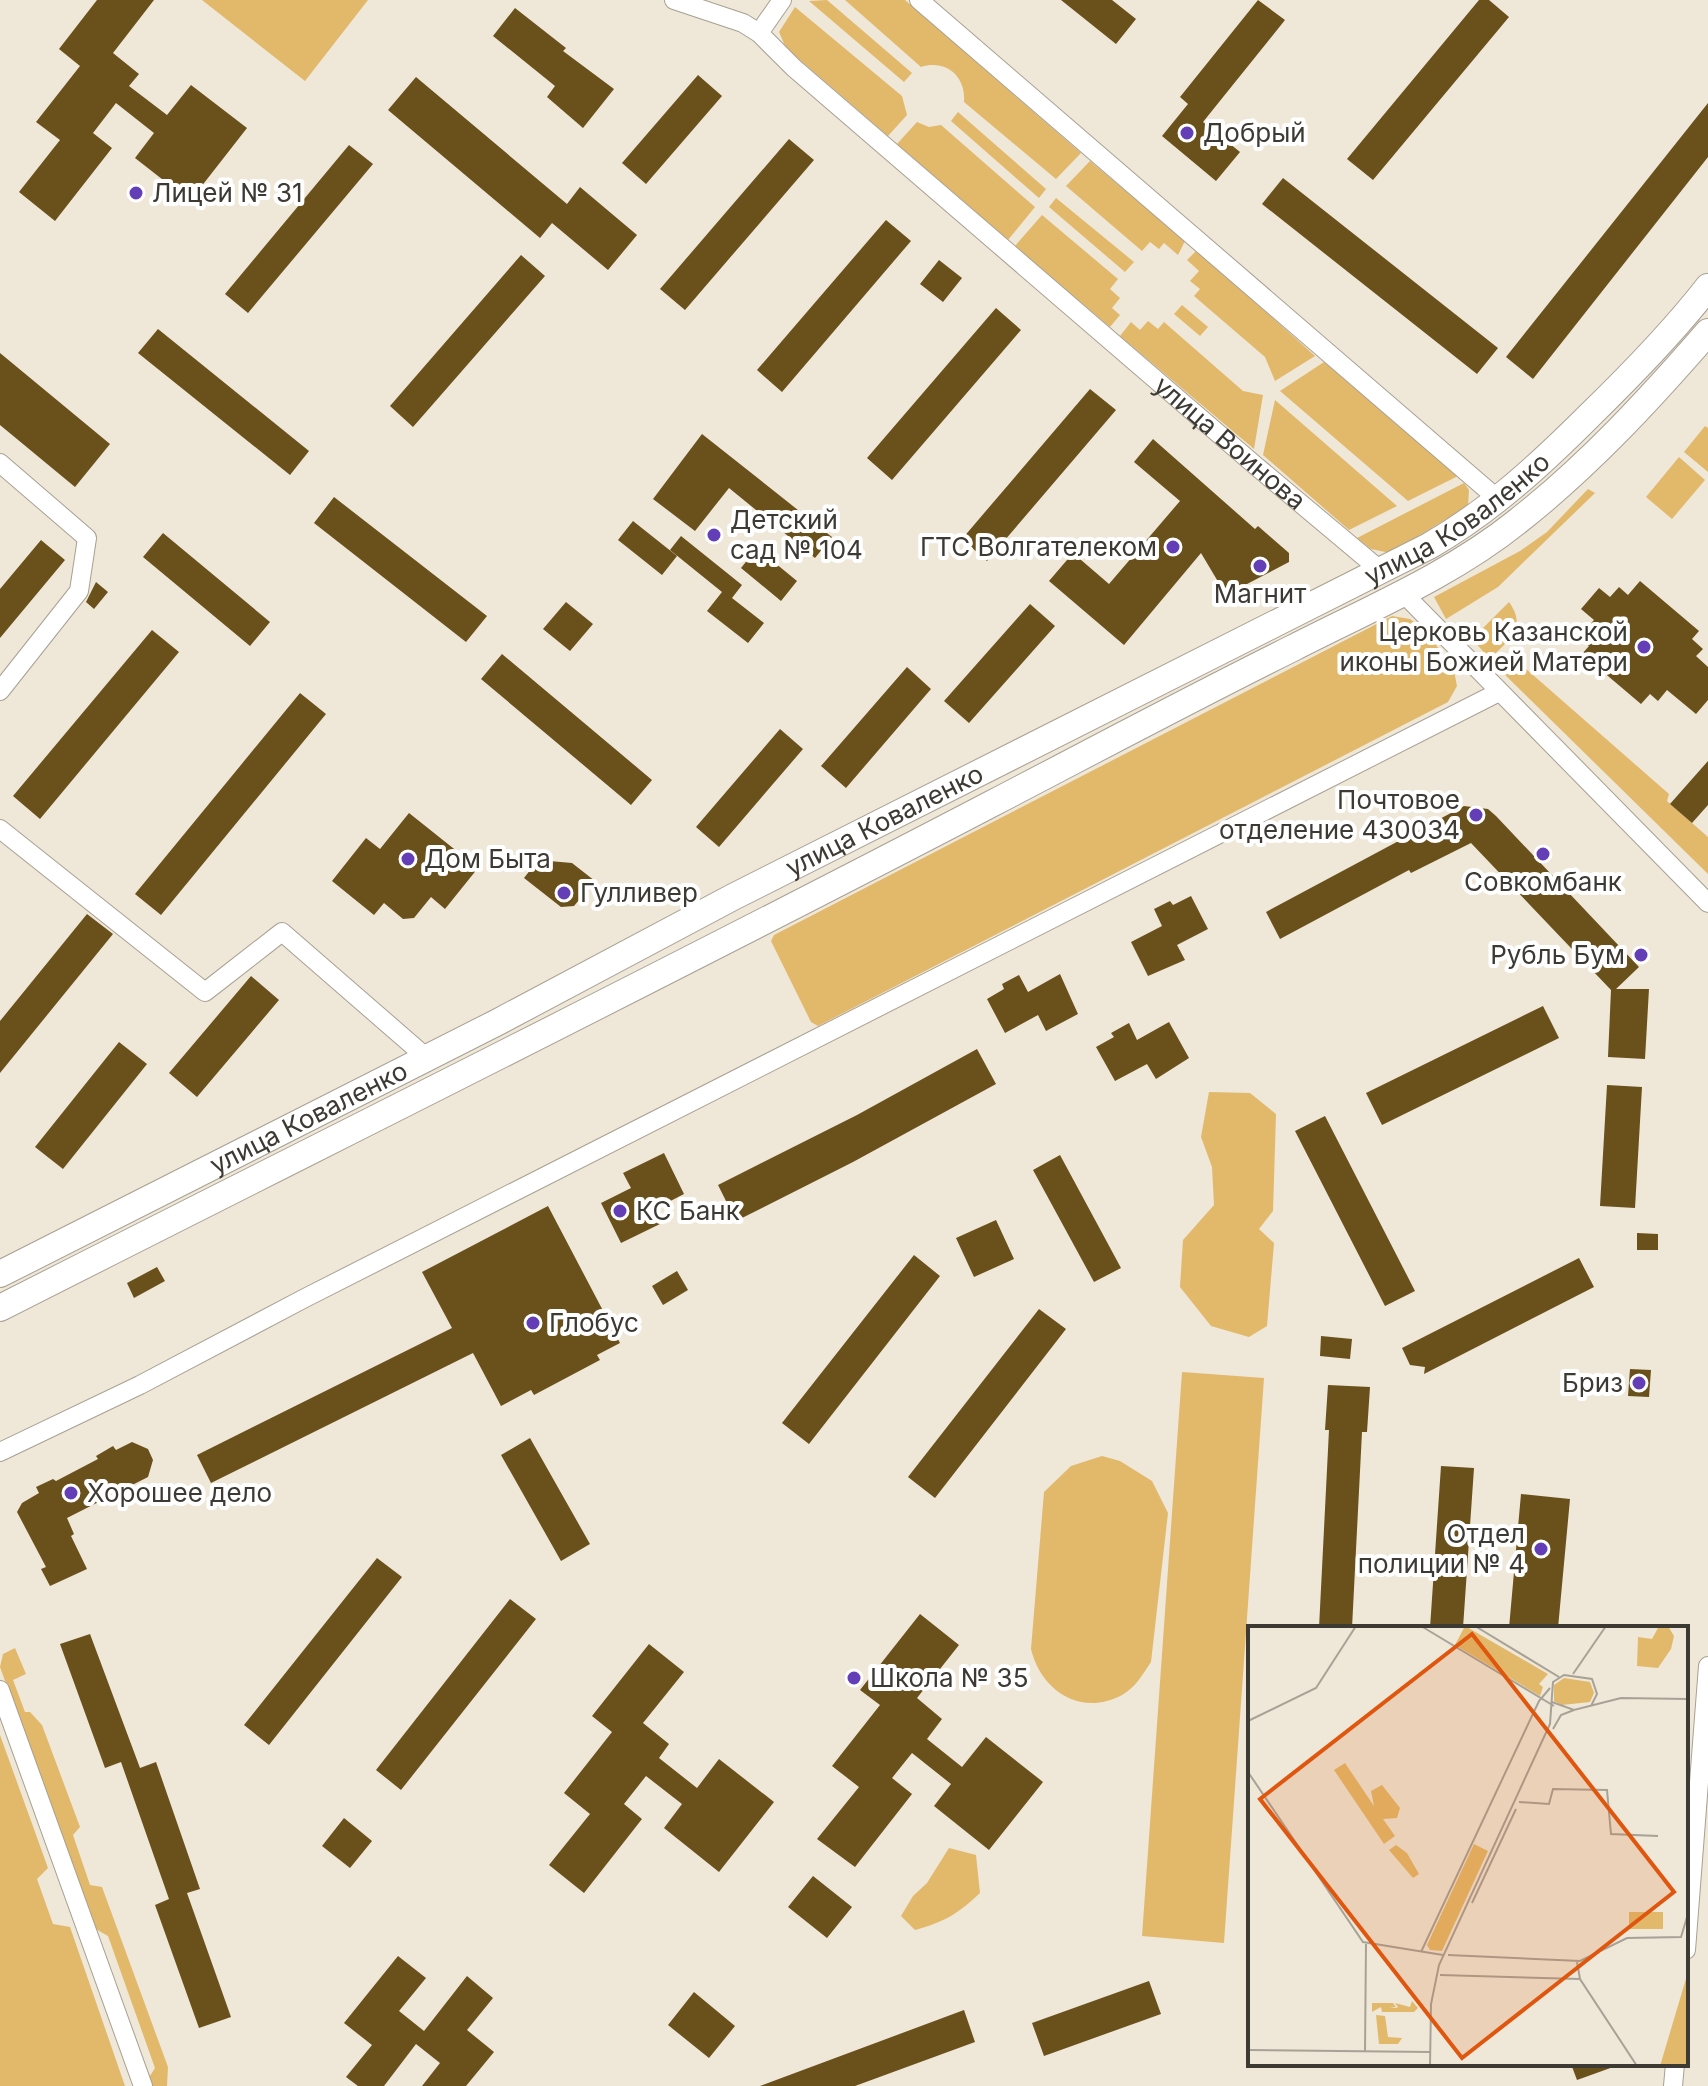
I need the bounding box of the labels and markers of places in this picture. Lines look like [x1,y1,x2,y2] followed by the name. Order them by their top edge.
[1203,117,1306,148] place label: Добрый
[1178,124,1196,142] marker: Добрый
[152,177,303,208] place label: Лицей № 31
[127,184,145,202] marker: Лицей № 31
[730,504,863,565] place label: Детский сад № 104
[705,526,723,544] marker: Детский сад № 104
[920,531,1157,562] place label: ГТС Волгателеком
[1164,538,1182,556] marker: ГТС Волгателеком
[1251,557,1269,575] marker: Магнит
[1214,578,1306,609] place label: Магнит
[1339,616,1628,677] place label: Церковь Казанской иконы Божией Матери
[1635,638,1653,656] marker: Церковь Казанской иконы Божией Матери
[1219,784,1460,845] place label: Почтовое отделение 430034
[1467,806,1485,824] marker: Почтовое отделение 430034
[424,843,551,874] place label: Дом Быта
[1534,845,1552,863] marker: Совкомбанк
[399,850,417,868] marker: Дом Быта
[1464,866,1622,897] place label: Совкомбанк
[580,877,698,908] place label: Гулливер
[555,884,573,902] marker: Гулливер
[1490,939,1625,970] place label: Рубль Бум
[1632,946,1650,964] marker: Рубль Бум
[636,1195,740,1226] place label: КС Банк
[611,1202,629,1220] marker: КС Банк
[549,1307,639,1338] place label: Глобус
[524,1314,542,1332] marker: Глобус
[1562,1367,1623,1398] place label: Бриз
[1630,1374,1648,1392] marker: Бриз
[87,1477,272,1508] place label: Хорошее дело
[62,1484,80,1502] marker: Хорошее дело
[1358,1518,1525,1579] place label: Отдел полиции № 4
[1532,1540,1550,1558] marker: Отдел полиции № 4
[870,1662,1028,1693] place label: Школа № 35
[845,1669,863,1687] marker: Школа № 35

